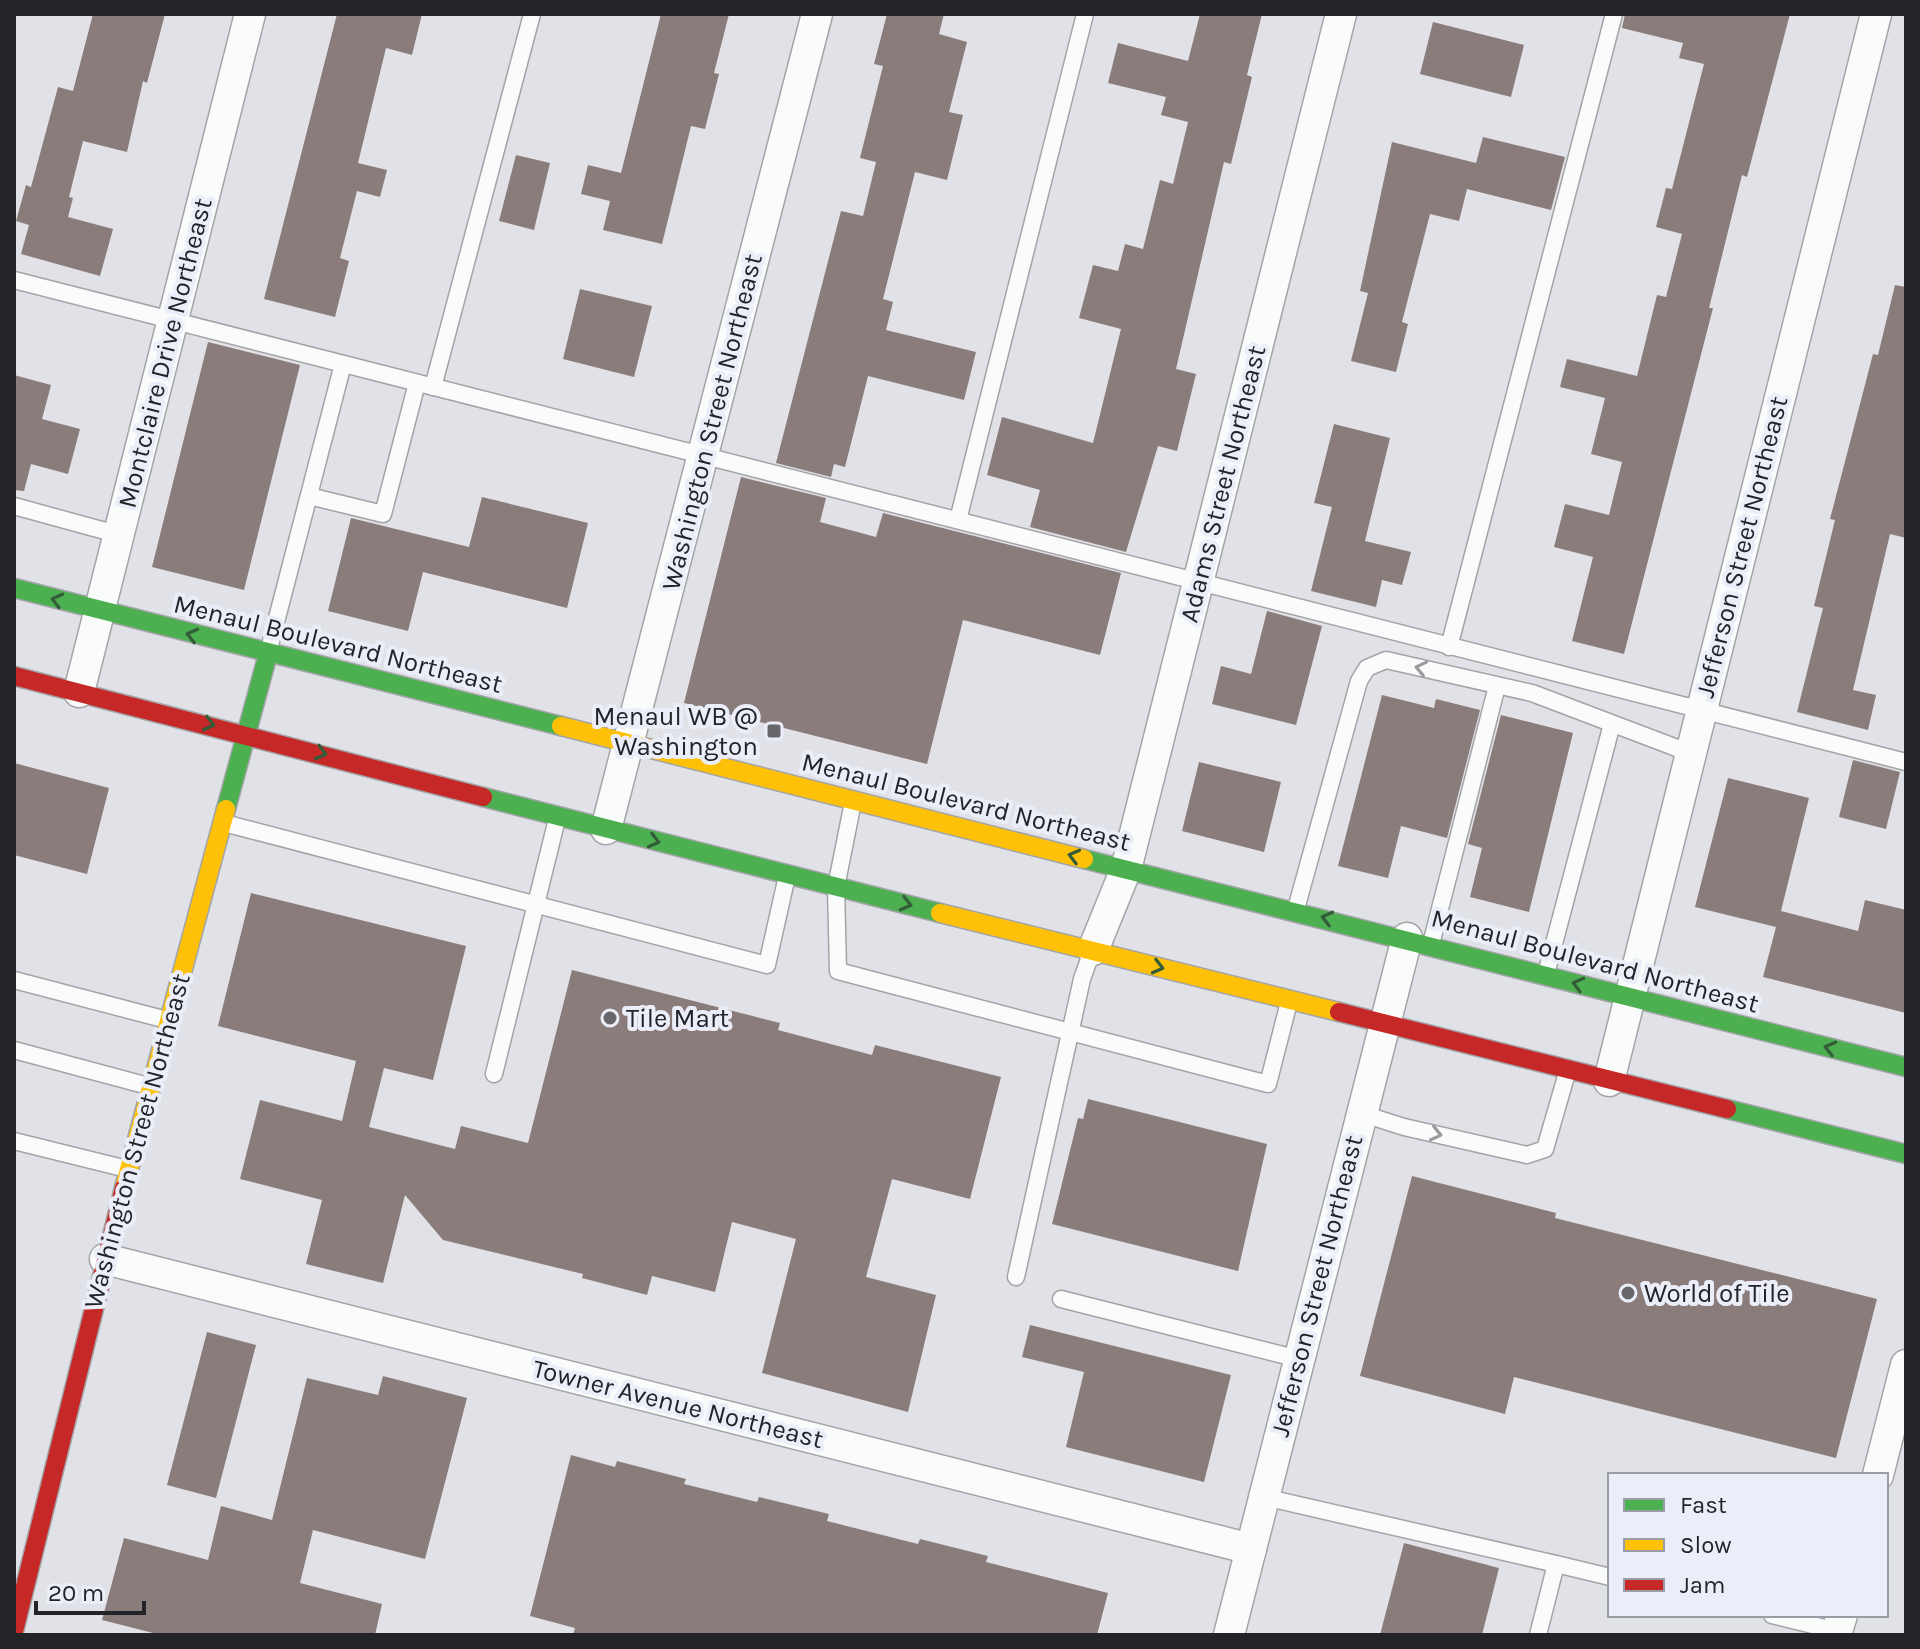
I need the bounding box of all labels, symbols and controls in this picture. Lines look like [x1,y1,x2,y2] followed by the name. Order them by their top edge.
[111,195,219,511] street label: Montclaire Drive Northeast
[655,250,769,593] street label: Washington Street Northeast
[1174,342,1272,626] street label: Adams Street Northeast
[1690,393,1795,701] street label: Jefferson Street Northeast
[170,588,506,700] street label: Menaul Boulevard Northeast
[51,592,64,609] one-way arrow
[186,627,199,644] one-way arrow
[1415,660,1428,677] one-way arrow
[593,701,758,762] place label: Menaul WB @ Washington
[202,715,216,732] one-way arrow
[765,722,783,740] marker: Menaul WB @ Washington
[314,744,328,761] one-way arrow
[798,746,1134,858] street label: Menaul Boulevard Northeast
[646,832,660,849] one-way arrow
[1068,848,1082,865] one-way arrow
[899,894,912,911] one-way arrow
[1428,902,1762,1020] street label: Menaul Boulevard Northeast
[1320,911,1334,928] one-way arrow
[1151,957,1165,974] one-way arrow
[77,970,197,1312] street label: Washington Street Northeast
[1572,977,1586,993] one-way arrow
[626,1003,729,1034] place label: Tile Mart
[601,1009,619,1027] marker: Tile Mart
[1824,1040,1838,1057] one-way arrow
[1428,1125,1442,1142] one-way arrow
[1265,1132,1370,1440] street label: Jefferson Street Northeast
[1644,1278,1790,1309] place label: World of Tile
[1619,1284,1637,1302] marker: World of Tile
[530,1353,827,1455] street label: Towner Avenue Northeast
[1608,1473,1888,1617] legend
[1680,1491,1727,1519] text: Fast
[1680,1531,1732,1559] text: Slow
[36,1565,144,1615] scale bar
[1680,1571,1725,1599] text: Jam
[48,1579,104,1607] text: 20 m

